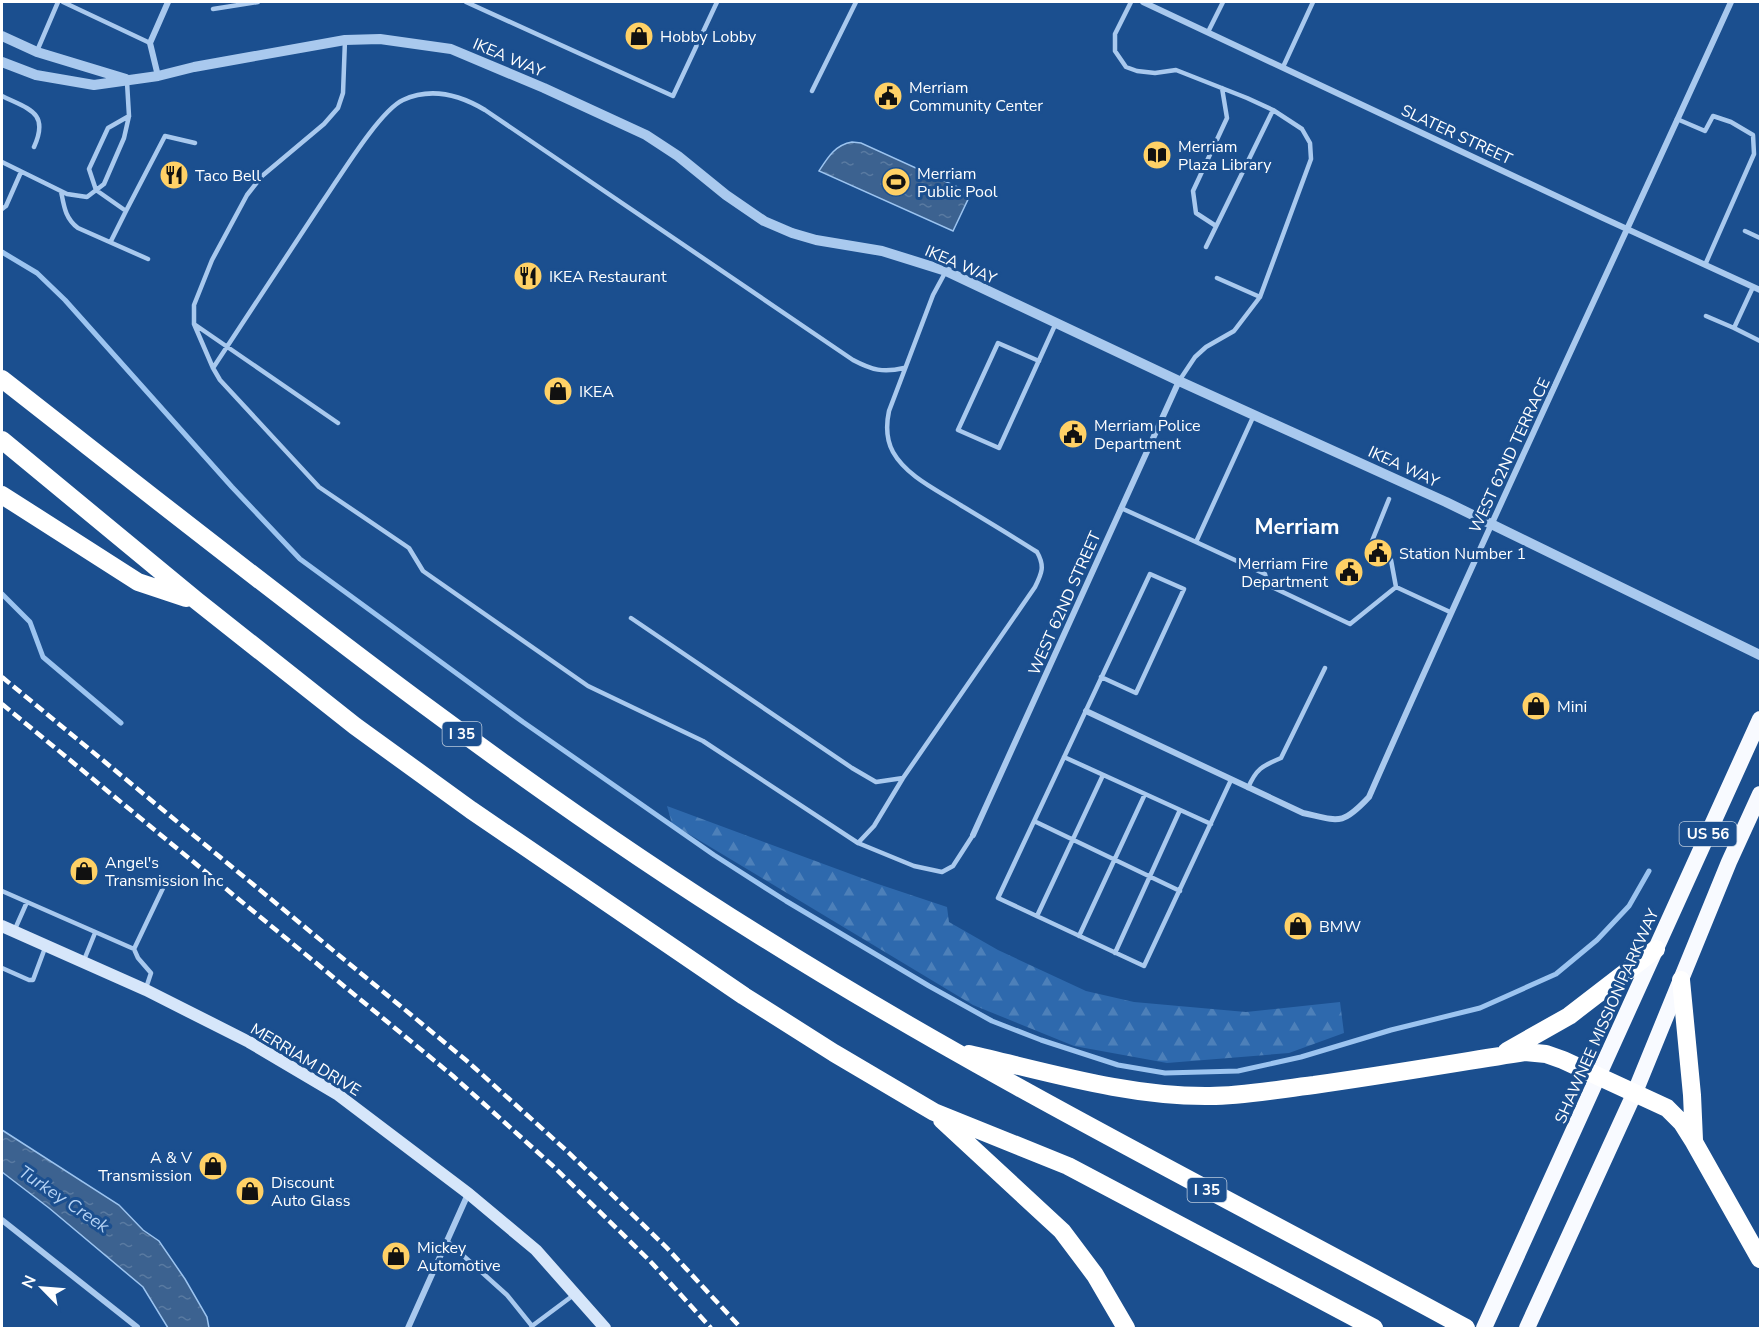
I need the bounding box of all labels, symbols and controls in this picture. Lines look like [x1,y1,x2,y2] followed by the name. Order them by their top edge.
[623,20,655,52] shop icon: Hobby Lobby
[660,26,757,48] place label: Hobby Lobby
[469,33,548,83] street label: IKEA WAY
[909,77,1043,117] place label: Merriam Community Center
[872,80,904,112] public building icon: Merriam Community Center
[1397,99,1516,170] street label: SLATER STREET
[1178,136,1272,176] place label: Merriam Plaza Library
[1141,139,1173,171] library icon: Merriam Plaza Library
[158,159,190,191] restaurant icon: Taco Bell
[917,163,998,203] place label: Merriam Public Pool
[195,165,261,187] place label: Taco Bell
[880,166,912,198] sports icon: Merriam Public Pool
[921,240,1000,290] street label: IKEA WAY
[512,260,544,292] restaurant icon: IKEA Restaurant
[549,266,667,288] place label: IKEA Restaurant
[1464,374,1556,537] street label: WEST 62ND TERRACE
[542,375,574,407] shop icon: IKEA
[579,381,614,403] place label: IKEA
[1094,415,1201,455] place label: Merriam Police Department
[1057,418,1089,450] public building icon: Merriam Police Department
[1365,441,1443,493] street label: IKEA WAY
[1254,512,1340,542] district label: Merriam
[1023,528,1107,679] street label: WEST 62ND STREET
[1362,537,1394,569] public building icon: Station Number 1
[1399,543,1526,565] place label: Station Number 1
[1238,553,1328,593] place label: Merriam Fire Department
[1333,556,1365,588] public building icon: Merriam Fire Department
[1520,690,1552,722] shop icon: Mini
[1557,696,1587,718] place label: Mini
[442,722,482,746] road number: I 35
[1680,822,1736,846] road number: US 56
[105,852,224,892] place label: Angel's Transmission Inc
[68,855,100,887] shop icon: Angel's Transmission Inc
[1550,905,1664,1127] street label: SHAWNEE MISSION PARKWAY
[1282,910,1314,942] shop icon: BMW
[1319,916,1361,938] place label: BMW
[246,1018,365,1101] street label: MERRIAM DRIVE
[98,1147,193,1187] place label: A & V Transmission
[197,1150,229,1182] shop icon: A & V Transmission
[14,1160,115,1239] water label: Turkey Creek
[271,1172,350,1212] place label: Discount Auto Glass
[234,1175,266,1207] shop icon: Discount Auto Glass
[1188,1178,1226,1202] road number: I 35
[417,1237,501,1277] place label: Mickey Automotive
[380,1240,412,1272] shop icon: Mickey Automotive
[12,1258,72,1318] north arrow
[17,1272,42,1292] text: N

